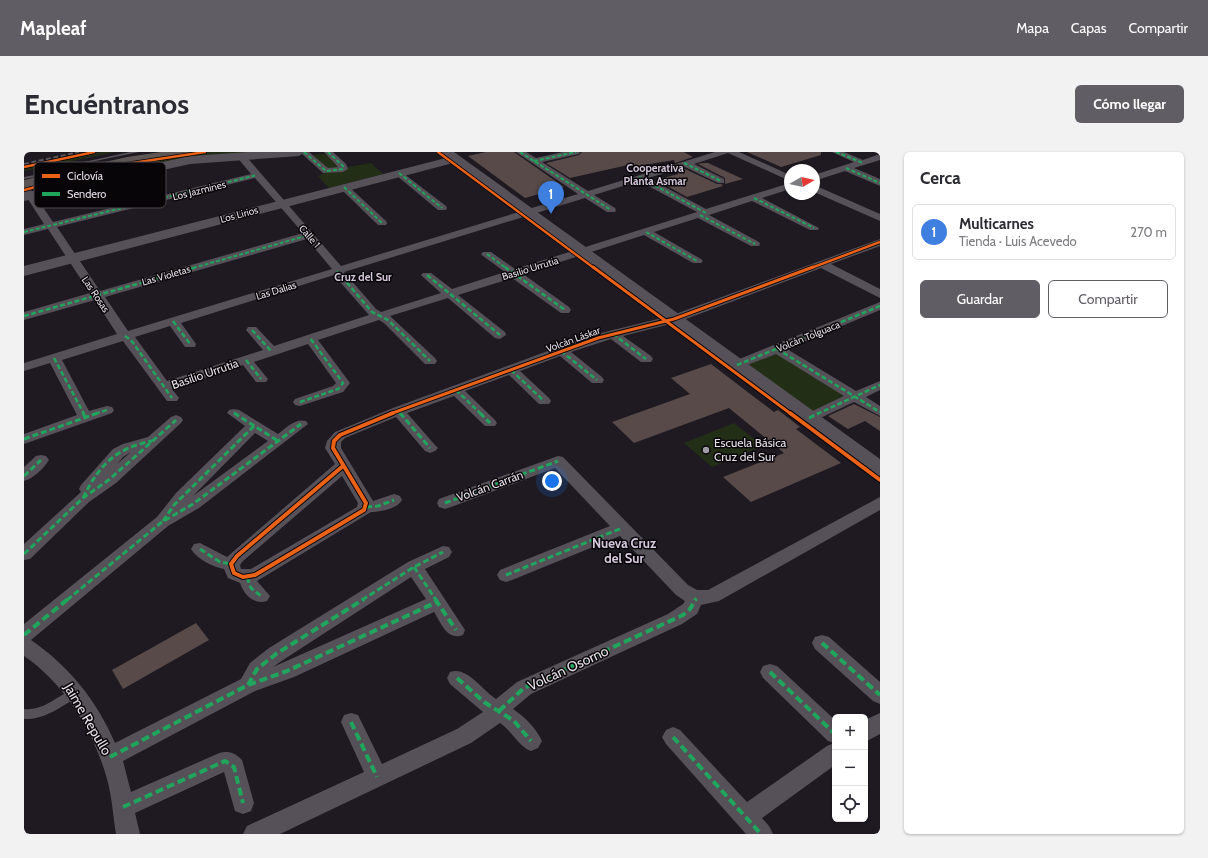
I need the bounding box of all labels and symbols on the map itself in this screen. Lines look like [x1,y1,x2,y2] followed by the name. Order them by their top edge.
[624,161,687,188] district label: Cooperativa Planta Asmar
[34,162,166,208] legend
[784,164,820,200] north arrow
[67,169,104,183] text: Ciclovía
[171,178,227,203] street label: Los Jazmines
[538,181,564,214] pin: 1
[67,187,106,201] text: Sendero
[219,203,260,226] street label: Los Lirios
[296,222,323,251] street label: Calle 1
[500,254,560,283] street label: Basilio Urrutia
[140,262,192,289] street label: Las Violetas
[334,270,392,284] district label: Cruz del Sur
[79,274,112,315] street label: Las Rosas
[254,278,298,303] street label: Las Dalias
[775,318,842,355] street label: Volcán Tolguaca
[544,323,603,355] street label: Volcán Láskar
[169,355,241,392] street label: Basilio Urrutia
[714,435,787,464] place label: Escuela Básica Cruz del Sur
[701,445,711,455] marker: Escuela Básica Cruz del Sur
[455,466,525,505] street label: Volcán Carrán
[542,471,562,491] your location
[592,535,656,566] district label: Nueva Cruz del Sur
[525,641,611,695] street label: Volcán Osorno
[60,679,116,759] street label: Jaime Repullo

